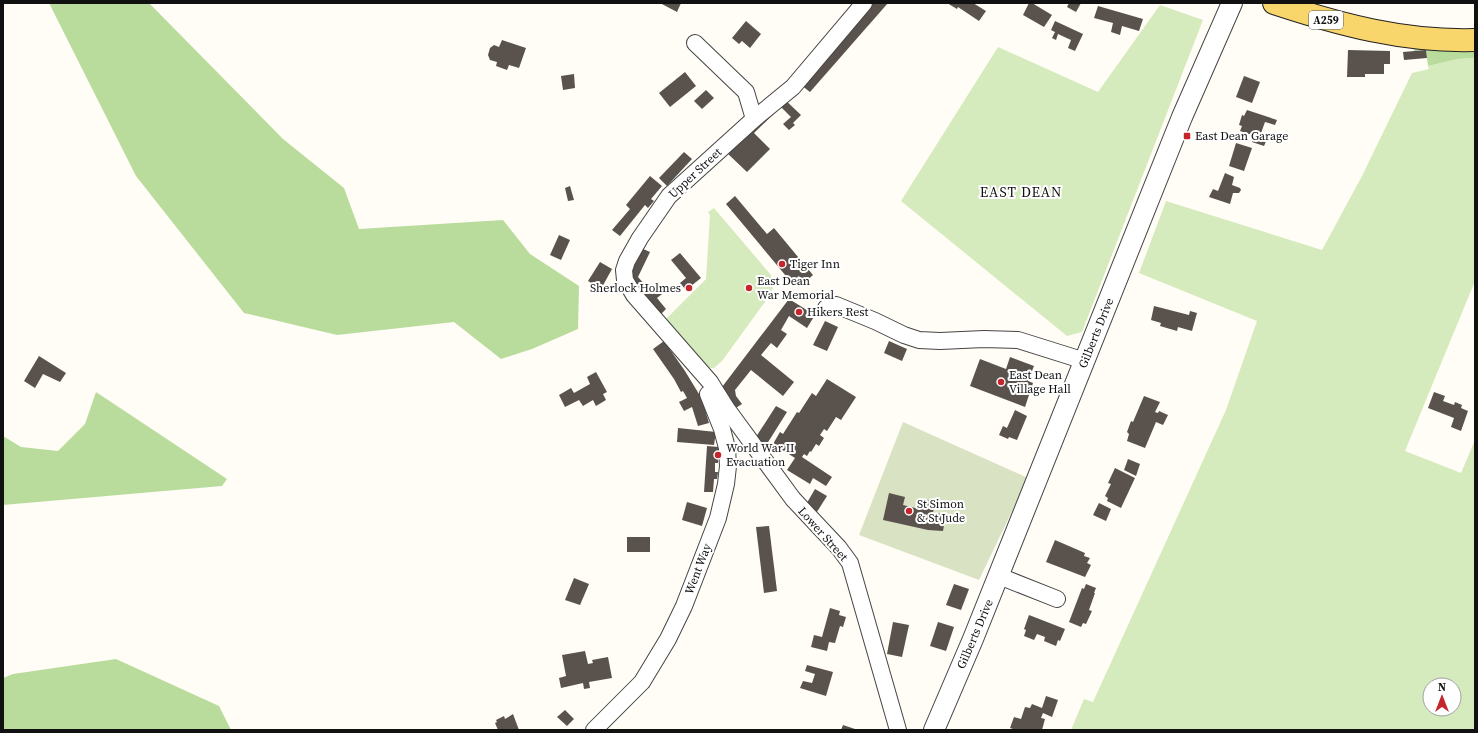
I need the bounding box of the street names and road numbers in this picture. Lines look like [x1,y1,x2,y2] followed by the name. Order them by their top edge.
[1309,11,1343,29] road number: A259
[665,144,725,202] street label: Upper Street
[1075,295,1117,371] street label: Gilberts Drive
[794,503,852,565] street label: Lower Street
[681,541,715,597] street label: Went Way
[953,597,997,671] street label: Gilberts Drive

